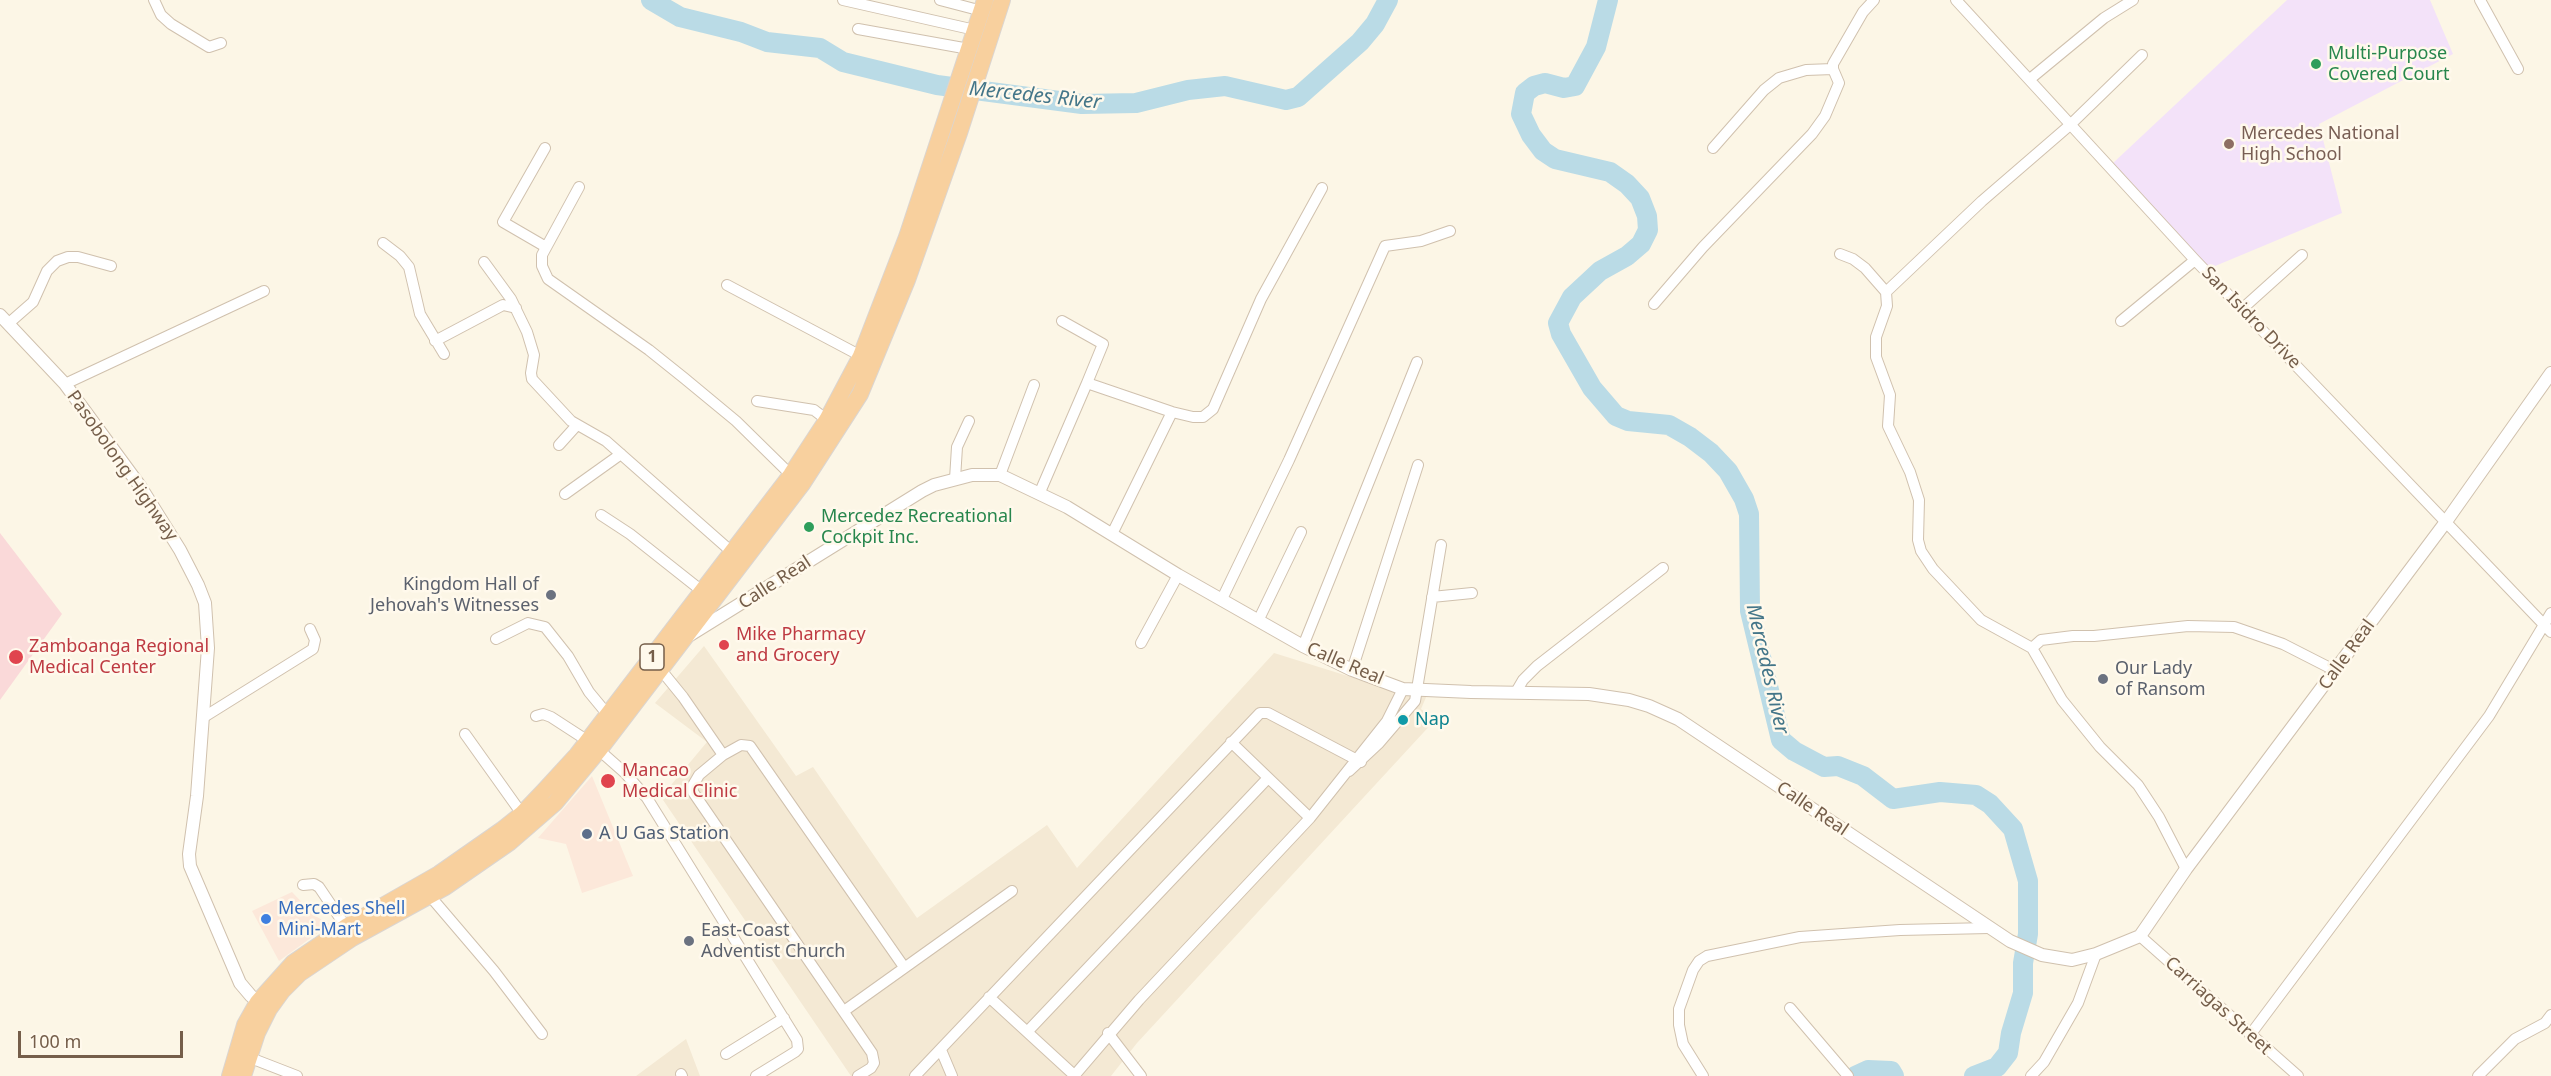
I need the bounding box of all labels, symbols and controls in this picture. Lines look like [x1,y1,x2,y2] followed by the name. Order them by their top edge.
[2328,43,2449,86] place label: Multi-Purpose Covered Court
[2309,57,2323,71] marker: Multi-Purpose Covered Court
[968,77,1102,115] water label: Mercedes River
[2241,123,2400,166] place label: Mercedes National High School
[2222,137,2236,151] marker: Mercedes National High School
[2197,263,2305,373] street label: San Isidro Drive
[62,387,182,545] street label: Pasobolong Highway
[821,506,1013,548] place label: Mercedez Recreational Cockpit Inc.
[802,520,816,534] marker: Mercedez Recreational Cockpit Inc.
[735,552,815,614] street label: Calle Real
[370,574,539,616] place label: Kingdom Hall of Jehovah's Witnesses
[544,588,558,602] marker: Kingdom Hall of Jehovah's Witnesses
[1740,602,1794,736] water label: Mercedes River
[2314,616,2380,694] street label: Calle Real
[736,624,866,666] place label: Mike Pharmacy and Grocery
[29,636,209,678] place label: Zamboanga Regional Medical Center
[717,638,731,652] marker: Mike Pharmacy and Grocery
[1303,638,1387,690] street label: Calle Real
[640,644,664,670] road number: 1
[7,648,25,666] marker: Zamboanga Regional Medical Center
[2115,658,2206,700] place label: Our Lady of Ransom
[2096,672,2110,686] marker: Our Lady of Ransom
[1415,709,1450,731] place label: Nap
[1396,713,1410,727] marker: Nap
[622,760,737,802] place label: Mancao Medical Clinic
[599,772,617,790] marker: Mancao Medical Clinic
[1772,777,1852,841] street label: Calle Real
[599,823,729,845] place label: A U Gas Station
[580,827,594,841] marker: A U Gas Station
[278,898,405,940] place label: Mercedes Shell Mini-Mart
[259,912,273,926] marker: Mercedes Shell Mini-Mart
[701,920,845,962] place label: East-Coast Adventist Church
[682,934,696,948] marker: East-Coast Adventist Church
[2160,953,2276,1059] street label: Carriagas Street
[21,1019,186,1057] scale bar
[29,1029,81,1053] text: 100 m

